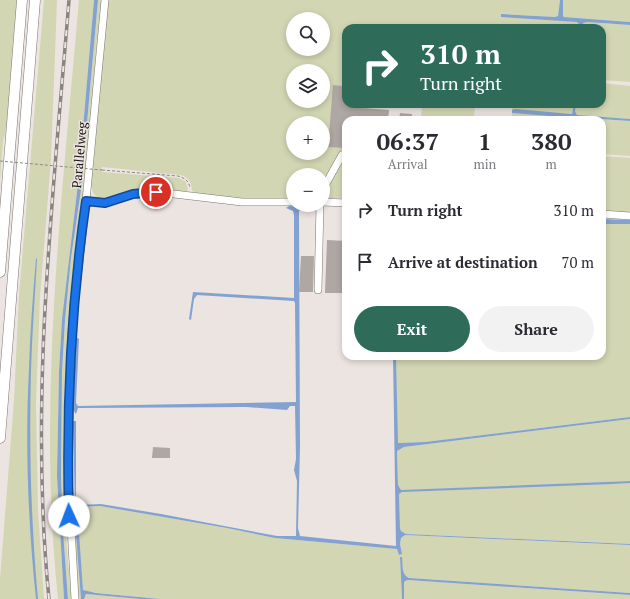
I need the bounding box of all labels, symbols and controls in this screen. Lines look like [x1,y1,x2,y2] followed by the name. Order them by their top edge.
[286,12,330,212] map controls
[286,12,330,56] button: search
[420,35,501,72] text: 310 m
[354,40,406,92] icon: right
[286,64,330,108] button: layers
[420,71,502,95] text: Turn right
[286,116,330,160] button: +
[67,121,91,189] street label: Parallelweg
[376,125,439,157] text: 06:37
[478,125,492,157] text: 1
[531,125,571,157] text: 380
[388,155,428,173] text: Arrival
[473,155,496,173] text: min
[546,155,557,173] text: m
[286,168,330,212] button: −
[139,175,173,209] pin
[145,181,167,203] icon: arrive
[354,199,376,221] icon: right
[388,200,463,220] text: Turn right
[553,200,594,220] text: 310 m
[354,251,376,273] icon: arrive
[388,252,538,272] text: Arrive at destination
[561,252,594,272] text: 70 m
[354,306,470,352] button: Exit
[478,306,594,352] button: Share
[48,495,90,537] position arrow

